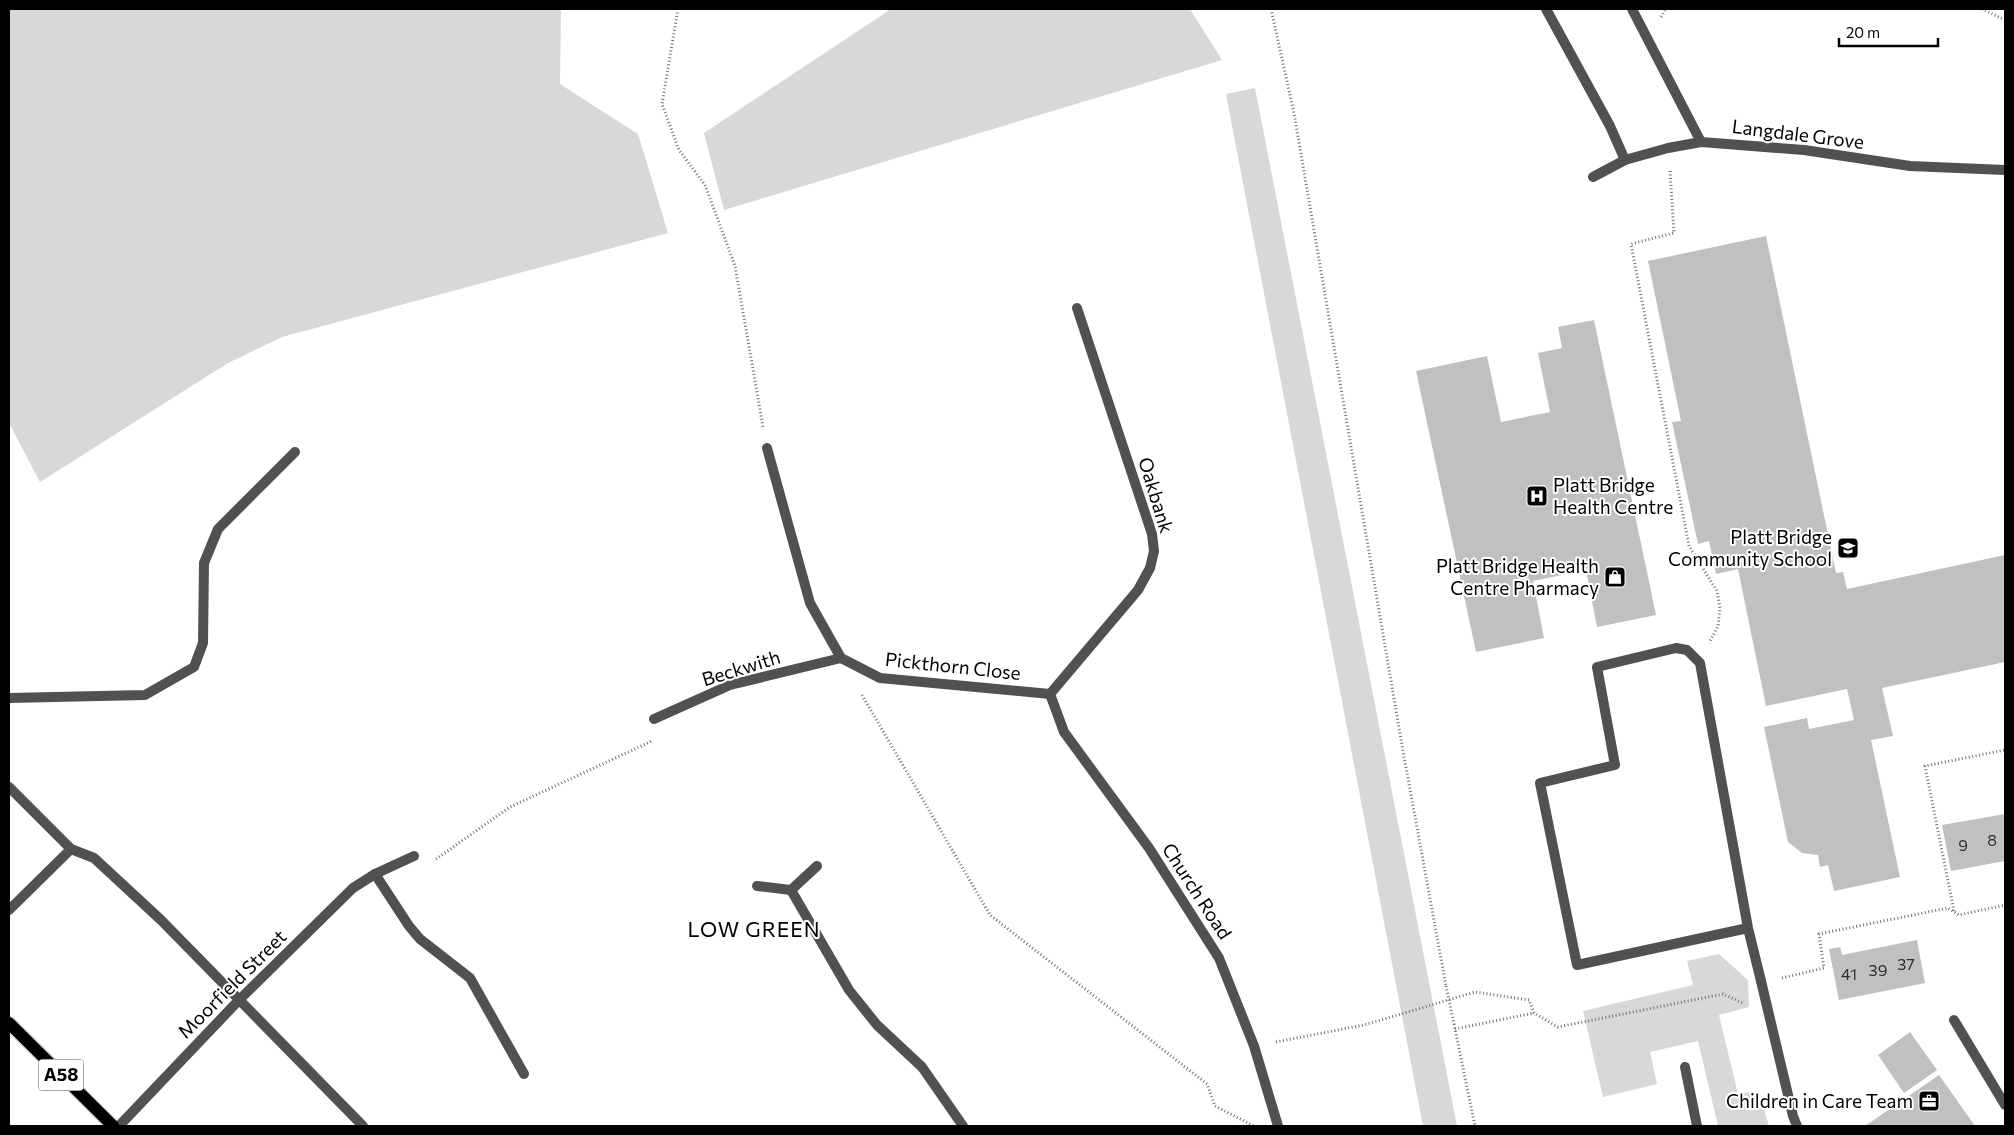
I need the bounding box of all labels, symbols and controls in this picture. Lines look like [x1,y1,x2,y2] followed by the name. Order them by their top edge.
[1839,15,1938,47] scale bar
[1846,23,1880,41] text: 20 m
[1731,114,1865,153] street label: Langdale Grove
[1134,454,1179,536] street label: Oakbank
[1553,473,1673,518] place label: Platt Bridge Health Centre
[1525,484,1549,508] hospital icon: Platt Bridge Health Centre
[1668,525,1832,570] place label: Platt Bridge Community School
[1836,536,1860,560] school or university icon: Platt Bridge Community School
[1436,554,1599,599] place label: Platt Bridge Health Centre Pharmacy
[1603,565,1627,589] shop icon: Platt Bridge Health Centre Pharmacy
[699,645,783,690] street label: Beckwith
[884,647,1022,684] street label: Pickthorn Close
[1987,830,1997,849] house number: 8
[1958,835,1968,854] house number: 9
[1158,838,1237,943] street label: Church Road
[687,916,821,941] district label: LOW GREEN
[173,924,291,1043] street label: Moorfield Street
[1897,954,1915,973] house number: 37
[1869,960,1887,979] house number: 39
[1841,964,1857,983] house number: 41
[38,1060,84,1090] road number: A58
[1726,1089,1913,1112] place label: Children in Care Team
[1917,1089,1941,1113] office icon: Children in Care Team

